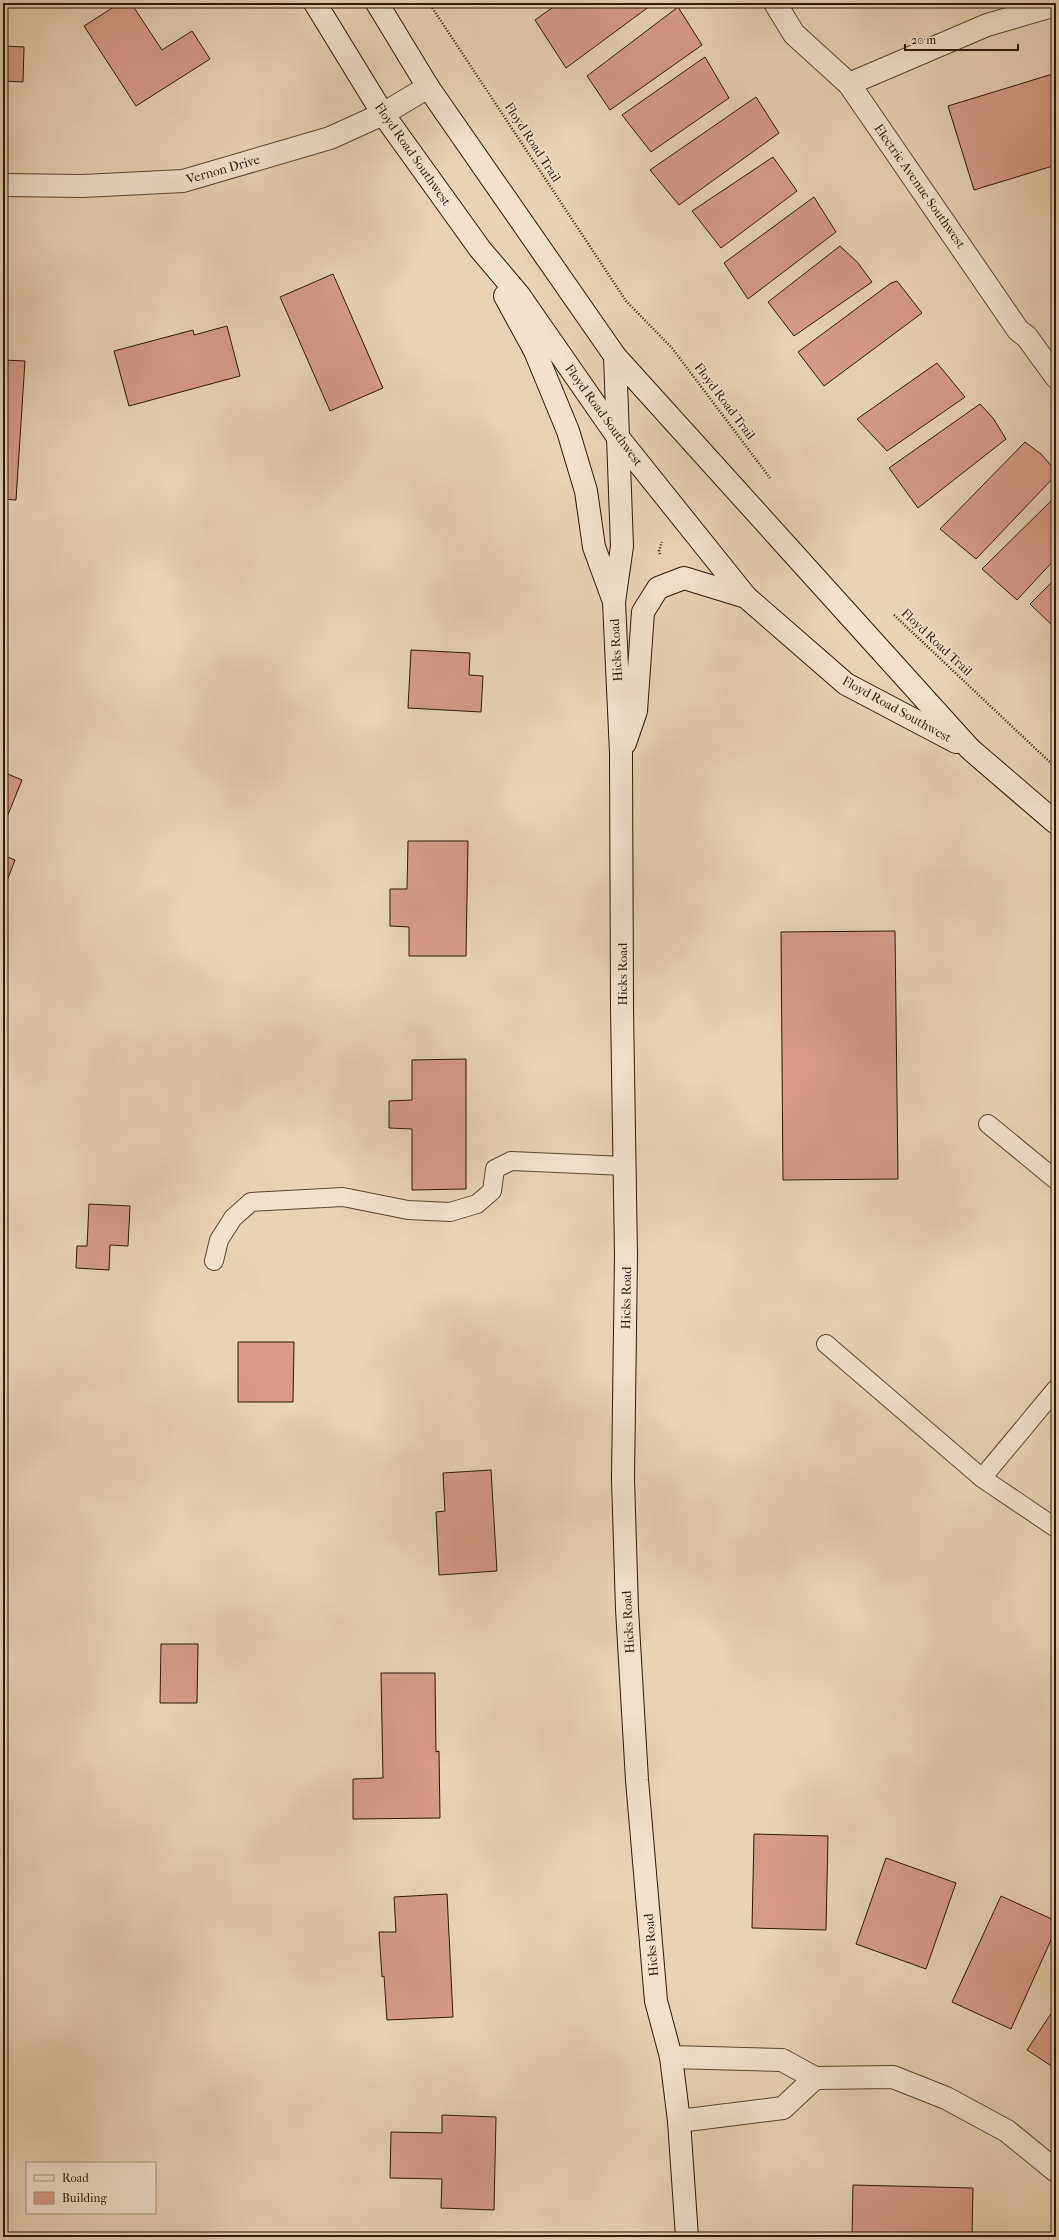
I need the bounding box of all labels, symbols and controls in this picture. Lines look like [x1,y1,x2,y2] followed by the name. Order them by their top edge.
[905,26,1018,52] scale bar
[911,33,936,47] text: 20 m
[502,99,564,185] street label: Floyd Road Trail
[372,100,454,209] street label: Floyd Road Southwest
[871,121,969,251] street label: Electric Avenue Southwest
[184,151,262,187] street label: Vernon Drive
[691,360,759,442] street label: Floyd Road Trail
[562,361,646,469] street label: Floyd Road Southwest
[898,605,976,679] street label: Floyd Road Trail
[607,617,625,682] street label: Hicks Road
[840,673,954,745] street label: Floyd Road Southwest
[615,942,630,1005] street label: Hicks Road
[618,1265,634,1330] street label: Hicks Road
[619,1589,637,1654] street label: Hicks Road
[641,1912,661,1977] street label: Hicks Road
[26,2162,156,2214] legend
[62,2171,89,2185] text: Road
[62,2191,107,2205] text: Building

